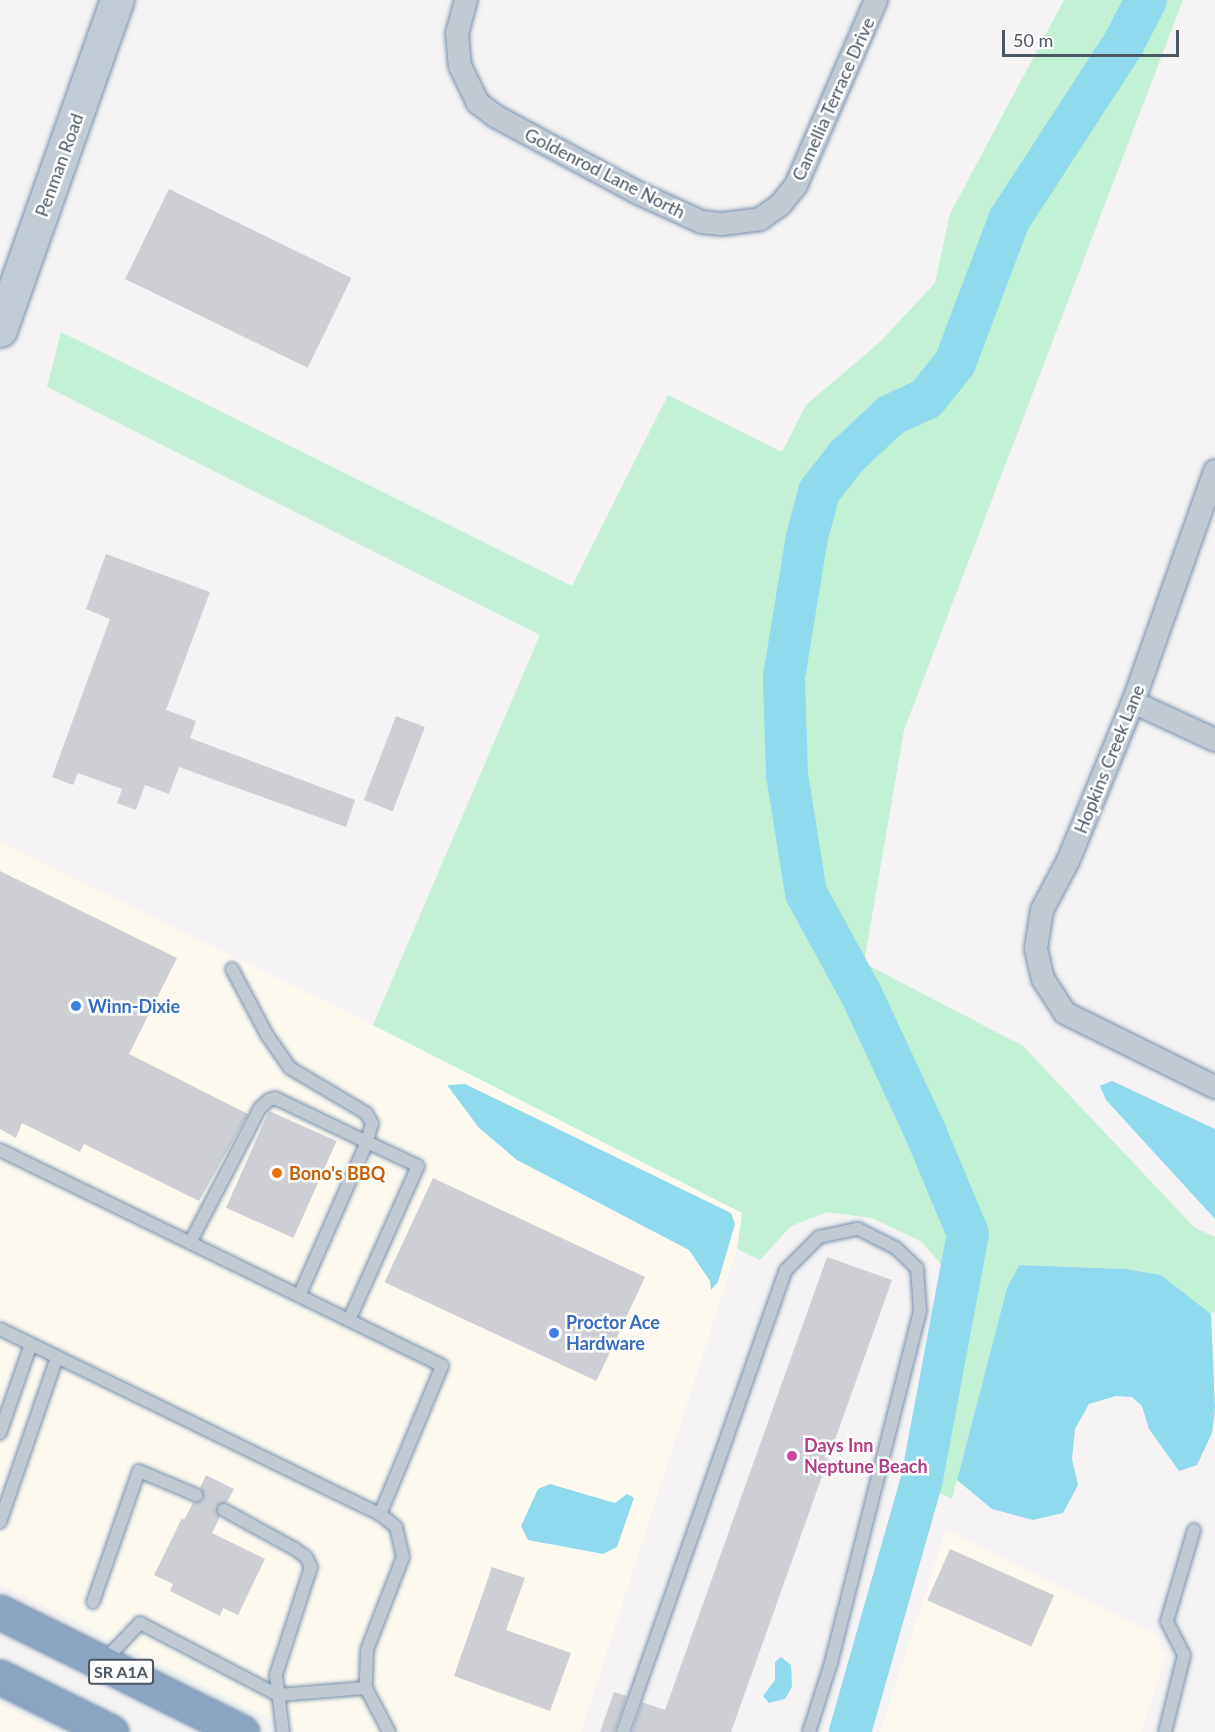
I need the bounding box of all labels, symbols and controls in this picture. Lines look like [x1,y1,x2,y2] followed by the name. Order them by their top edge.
[787,14,879,184] street label: Camellia Terrace Drive
[1005,18,1182,56] scale bar
[1013,29,1053,51] text: 50 m
[30,110,88,220] street label: Penman Road
[521,123,689,223] street label: Goldenrod Lane North
[1069,682,1149,836] street label: Hopkins Creek Lane
[88,995,180,1017] place label: Winn-Dixie
[69,999,83,1013] marker: Winn-Dixie
[289,1162,385,1184] place label: Bono's BBQ
[270,1166,284,1180] marker: Bono's BBQ
[566,1312,661,1354] place label: Proctor Ace Hardware
[547,1326,561,1340] marker: Proctor Ace Hardware
[804,1435,928,1478] place label: Days Inn Neptune Beach
[785,1449,799,1463] marker: Days Inn Neptune Beach
[86,1659,156,1685] road number: SR A1A

